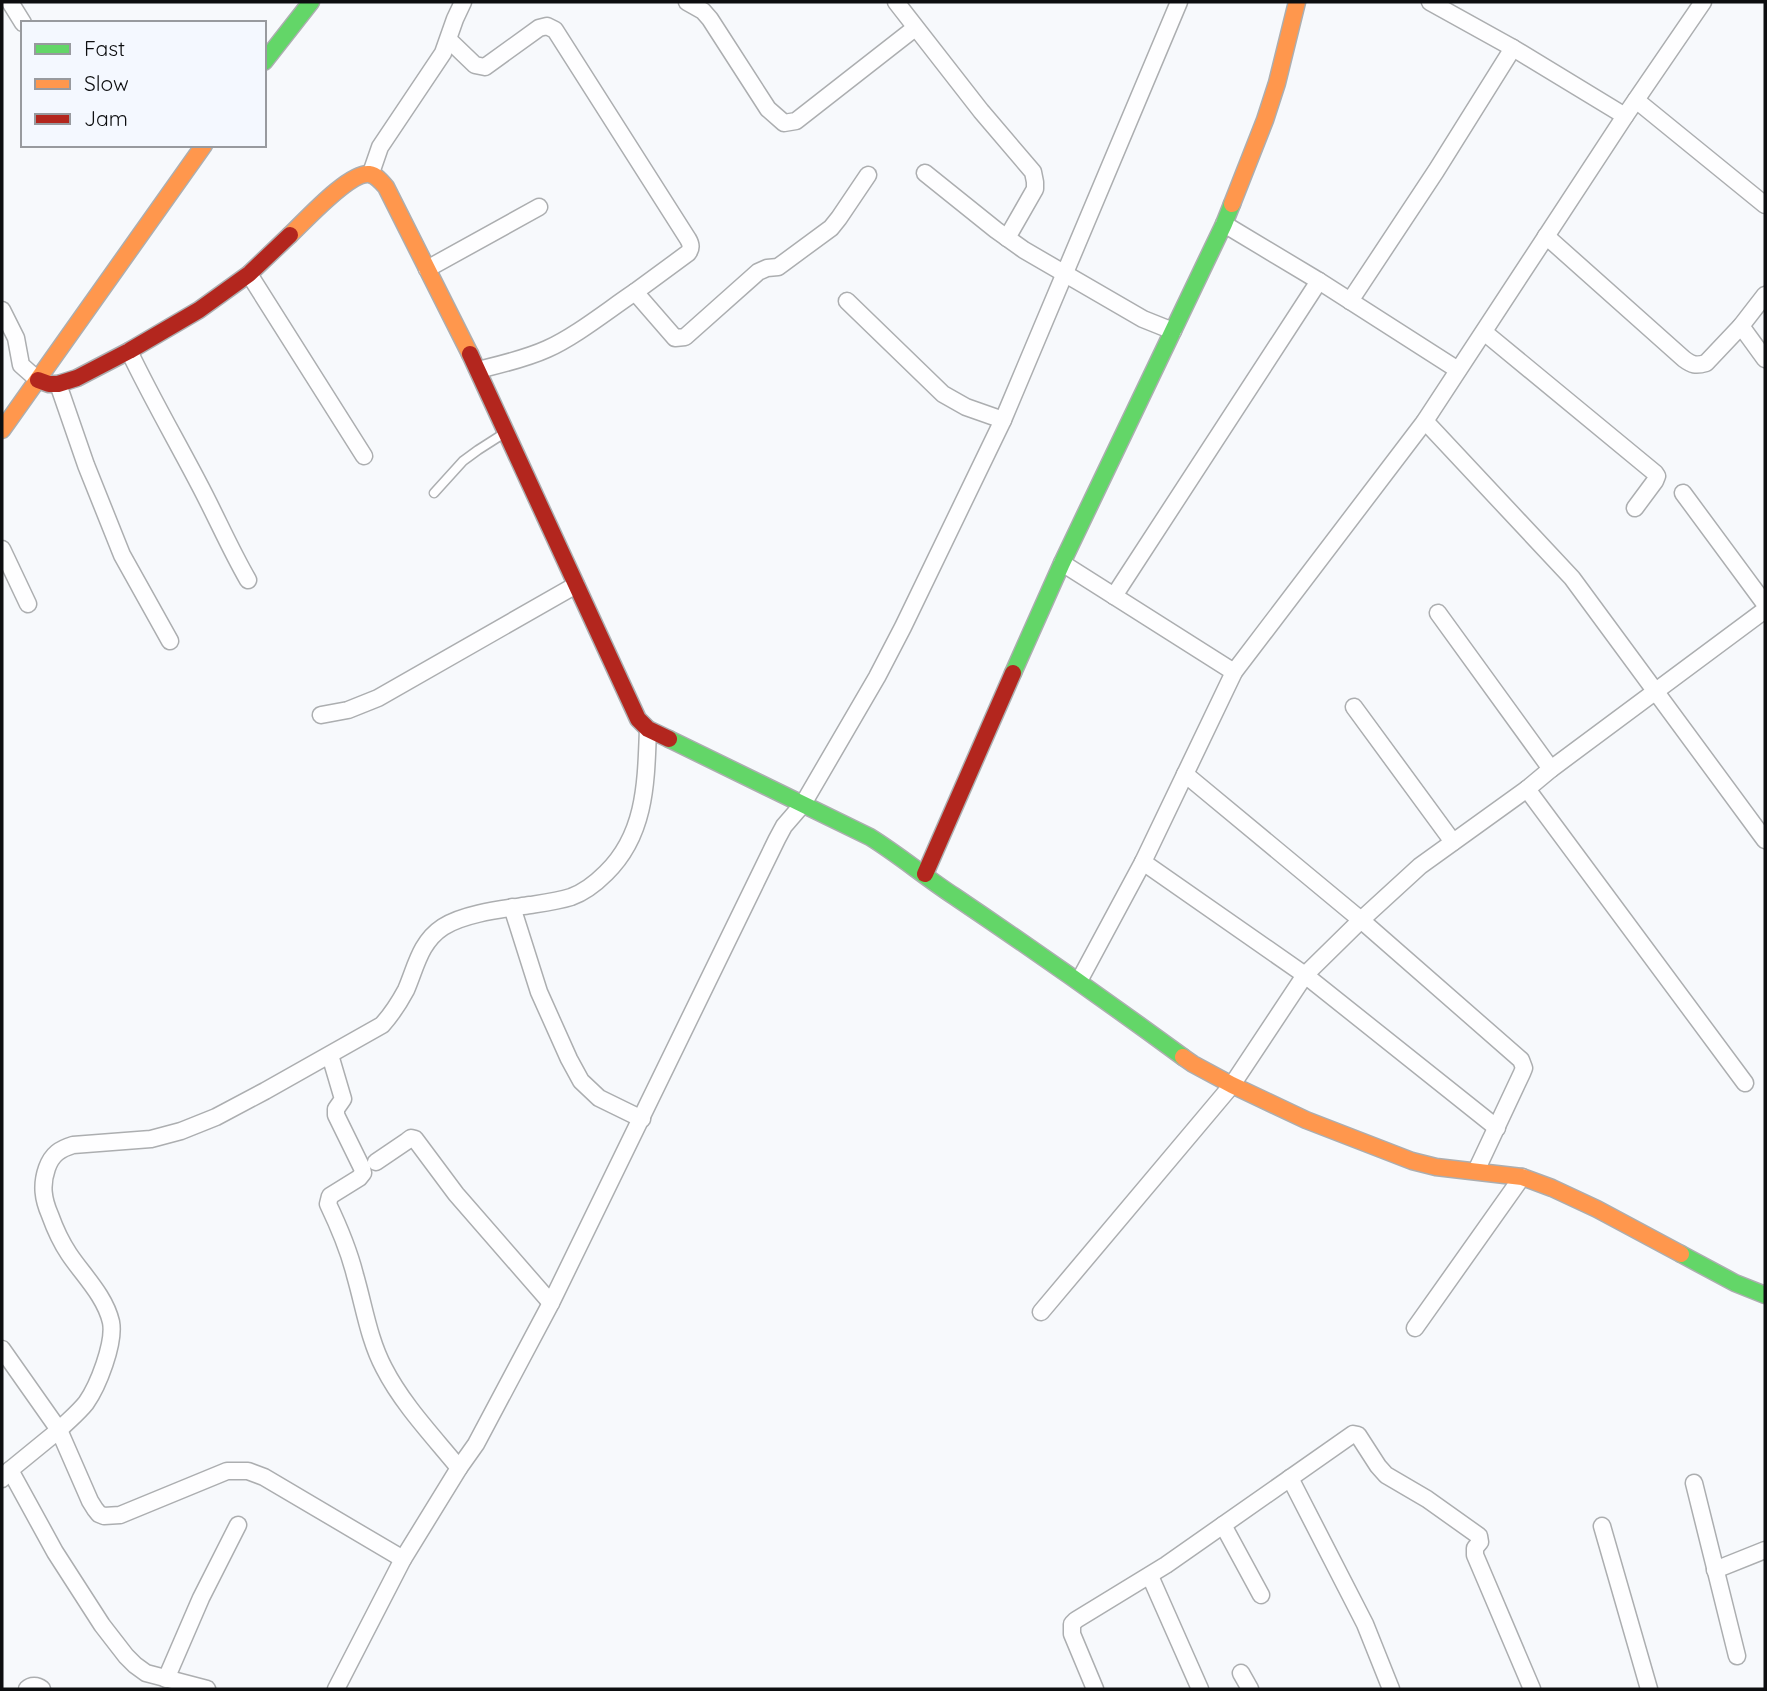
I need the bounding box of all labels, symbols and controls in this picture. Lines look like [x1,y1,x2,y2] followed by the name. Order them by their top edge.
[21,21,266,147] legend
[84,35,125,61] text: Fast
[84,70,129,96] text: Slow
[84,105,128,131] text: Jam

